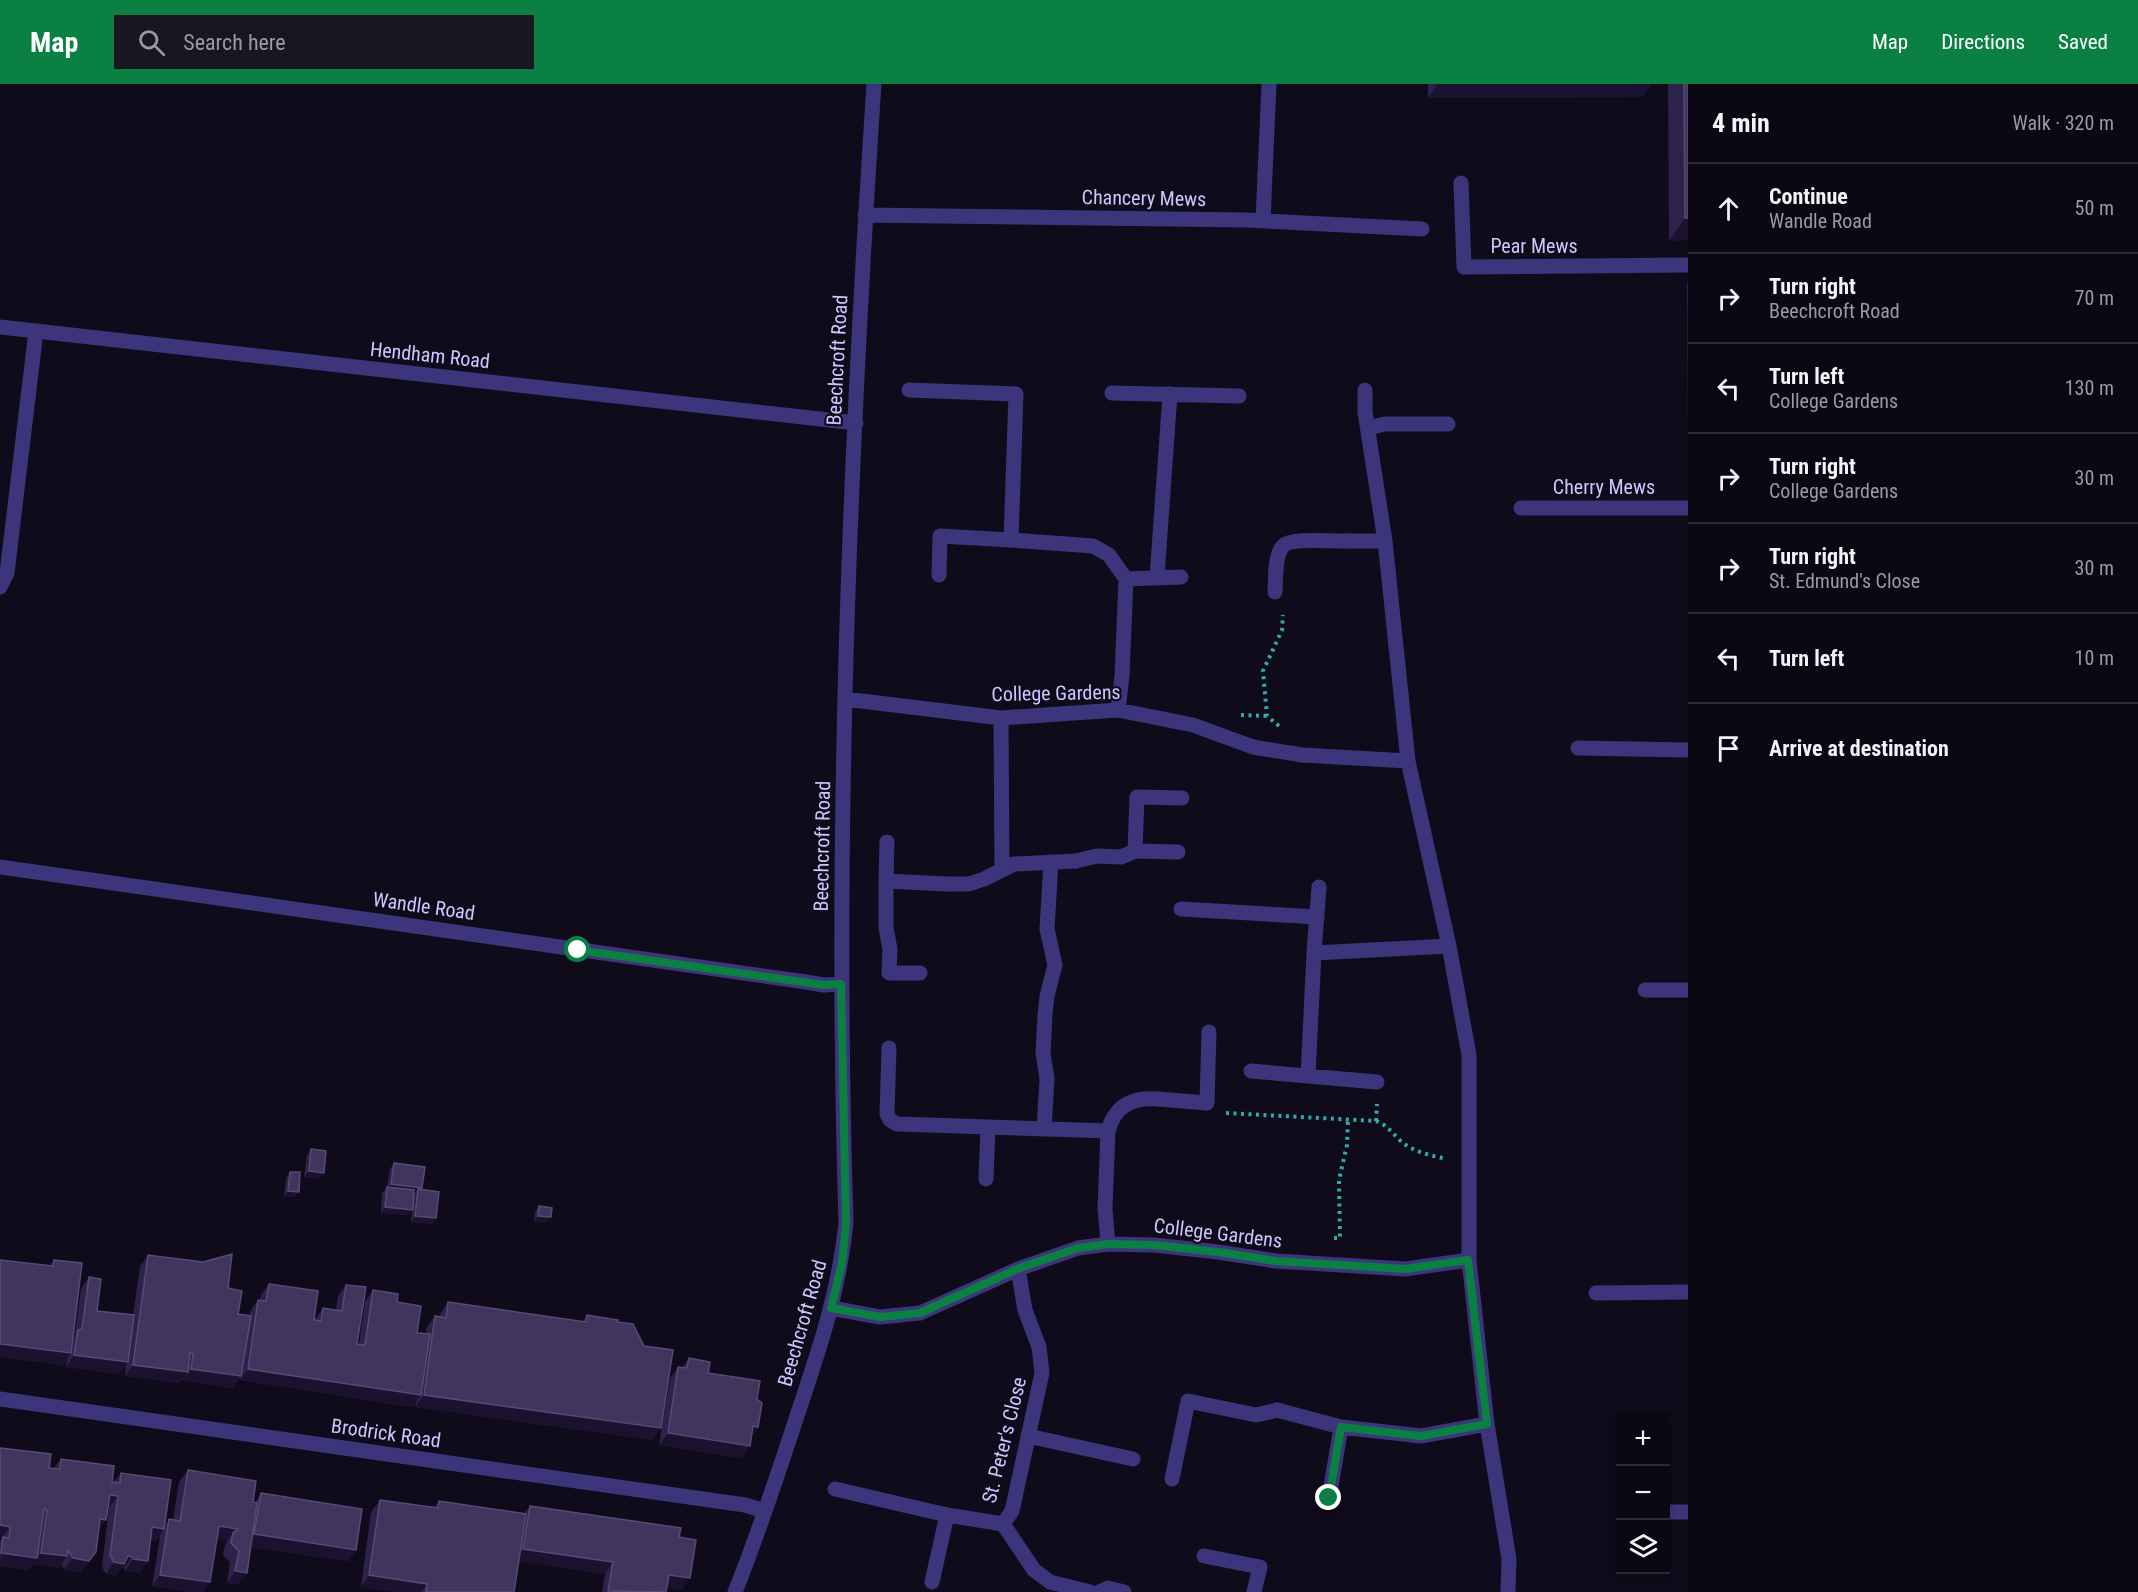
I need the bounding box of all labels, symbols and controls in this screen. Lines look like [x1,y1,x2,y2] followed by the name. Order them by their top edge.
[114,15,534,69] search box
[30,26,78,59] text: Map
[135,26,168,59] icon: search
[183,30,286,55] text: Search here
[1872,30,1908,54] text: Map
[1941,30,2025,54] text: Directions
[2058,30,2108,54] text: Saved
[1712,108,1770,138] text: 4 min
[2013,111,2114,135] text: Walk · 320 m
[1769,184,1848,209] text: Continue
[1081,185,1207,211] street label: Chancery Mews
[1712,192,1745,225] icon: ahead
[2075,196,2114,220] text: 50 m
[1769,209,1872,233] text: Wandle Road
[1490,234,1578,258] street label: Pear Mews
[1769,274,1856,299] text: Turn right
[1712,282,1745,315] icon: right
[2075,286,2114,310] text: 70 m
[822,294,852,426] street label: Beechcroft Road
[1769,299,1900,323] text: Beechcroft Road
[369,337,491,373] street label: Hendham Road
[1769,364,1844,389] text: Turn left
[1712,372,1745,405] icon: left
[2065,376,2114,400] text: 130 m
[1769,389,1898,413] text: College Gardens
[1769,454,1856,479] text: Turn right
[1712,462,1745,495] icon: right
[2075,466,2114,490] text: 30 m
[1553,475,1655,499] street label: Cherry Mews
[1769,479,1898,503] text: College Gardens
[1769,544,1856,569] text: Turn right
[1712,552,1745,585] icon: right
[2075,556,2114,580] text: 30 m
[1769,569,1920,593] text: St. Edmund's Close
[1712,642,1745,675] icon: left
[1769,646,1844,671] text: Turn left
[2075,646,2114,670] text: 10 m
[991,680,1121,706] street label: College Gardens
[1712,732,1745,765] icon: arrive
[1769,736,1949,761] text: Arrive at destination
[809,780,835,912] street label: Beechcroft Road
[371,887,477,925] street label: Wandle Road
[564,936,590,962] route start
[1152,1213,1284,1253] street label: College Gardens
[772,1257,832,1389] street label: Beechcroft Road
[977,1375,1031,1505] street label: St. Peter's Close
[1616,1412,1670,1574] map controls
[1616,1412,1670,1466] button: +
[330,1413,442,1453] street label: Brodrick Road
[1616,1466,1670,1520] button: −
[1315,1484,1341,1510] route end
[1616,1520,1670,1574] button: layers

